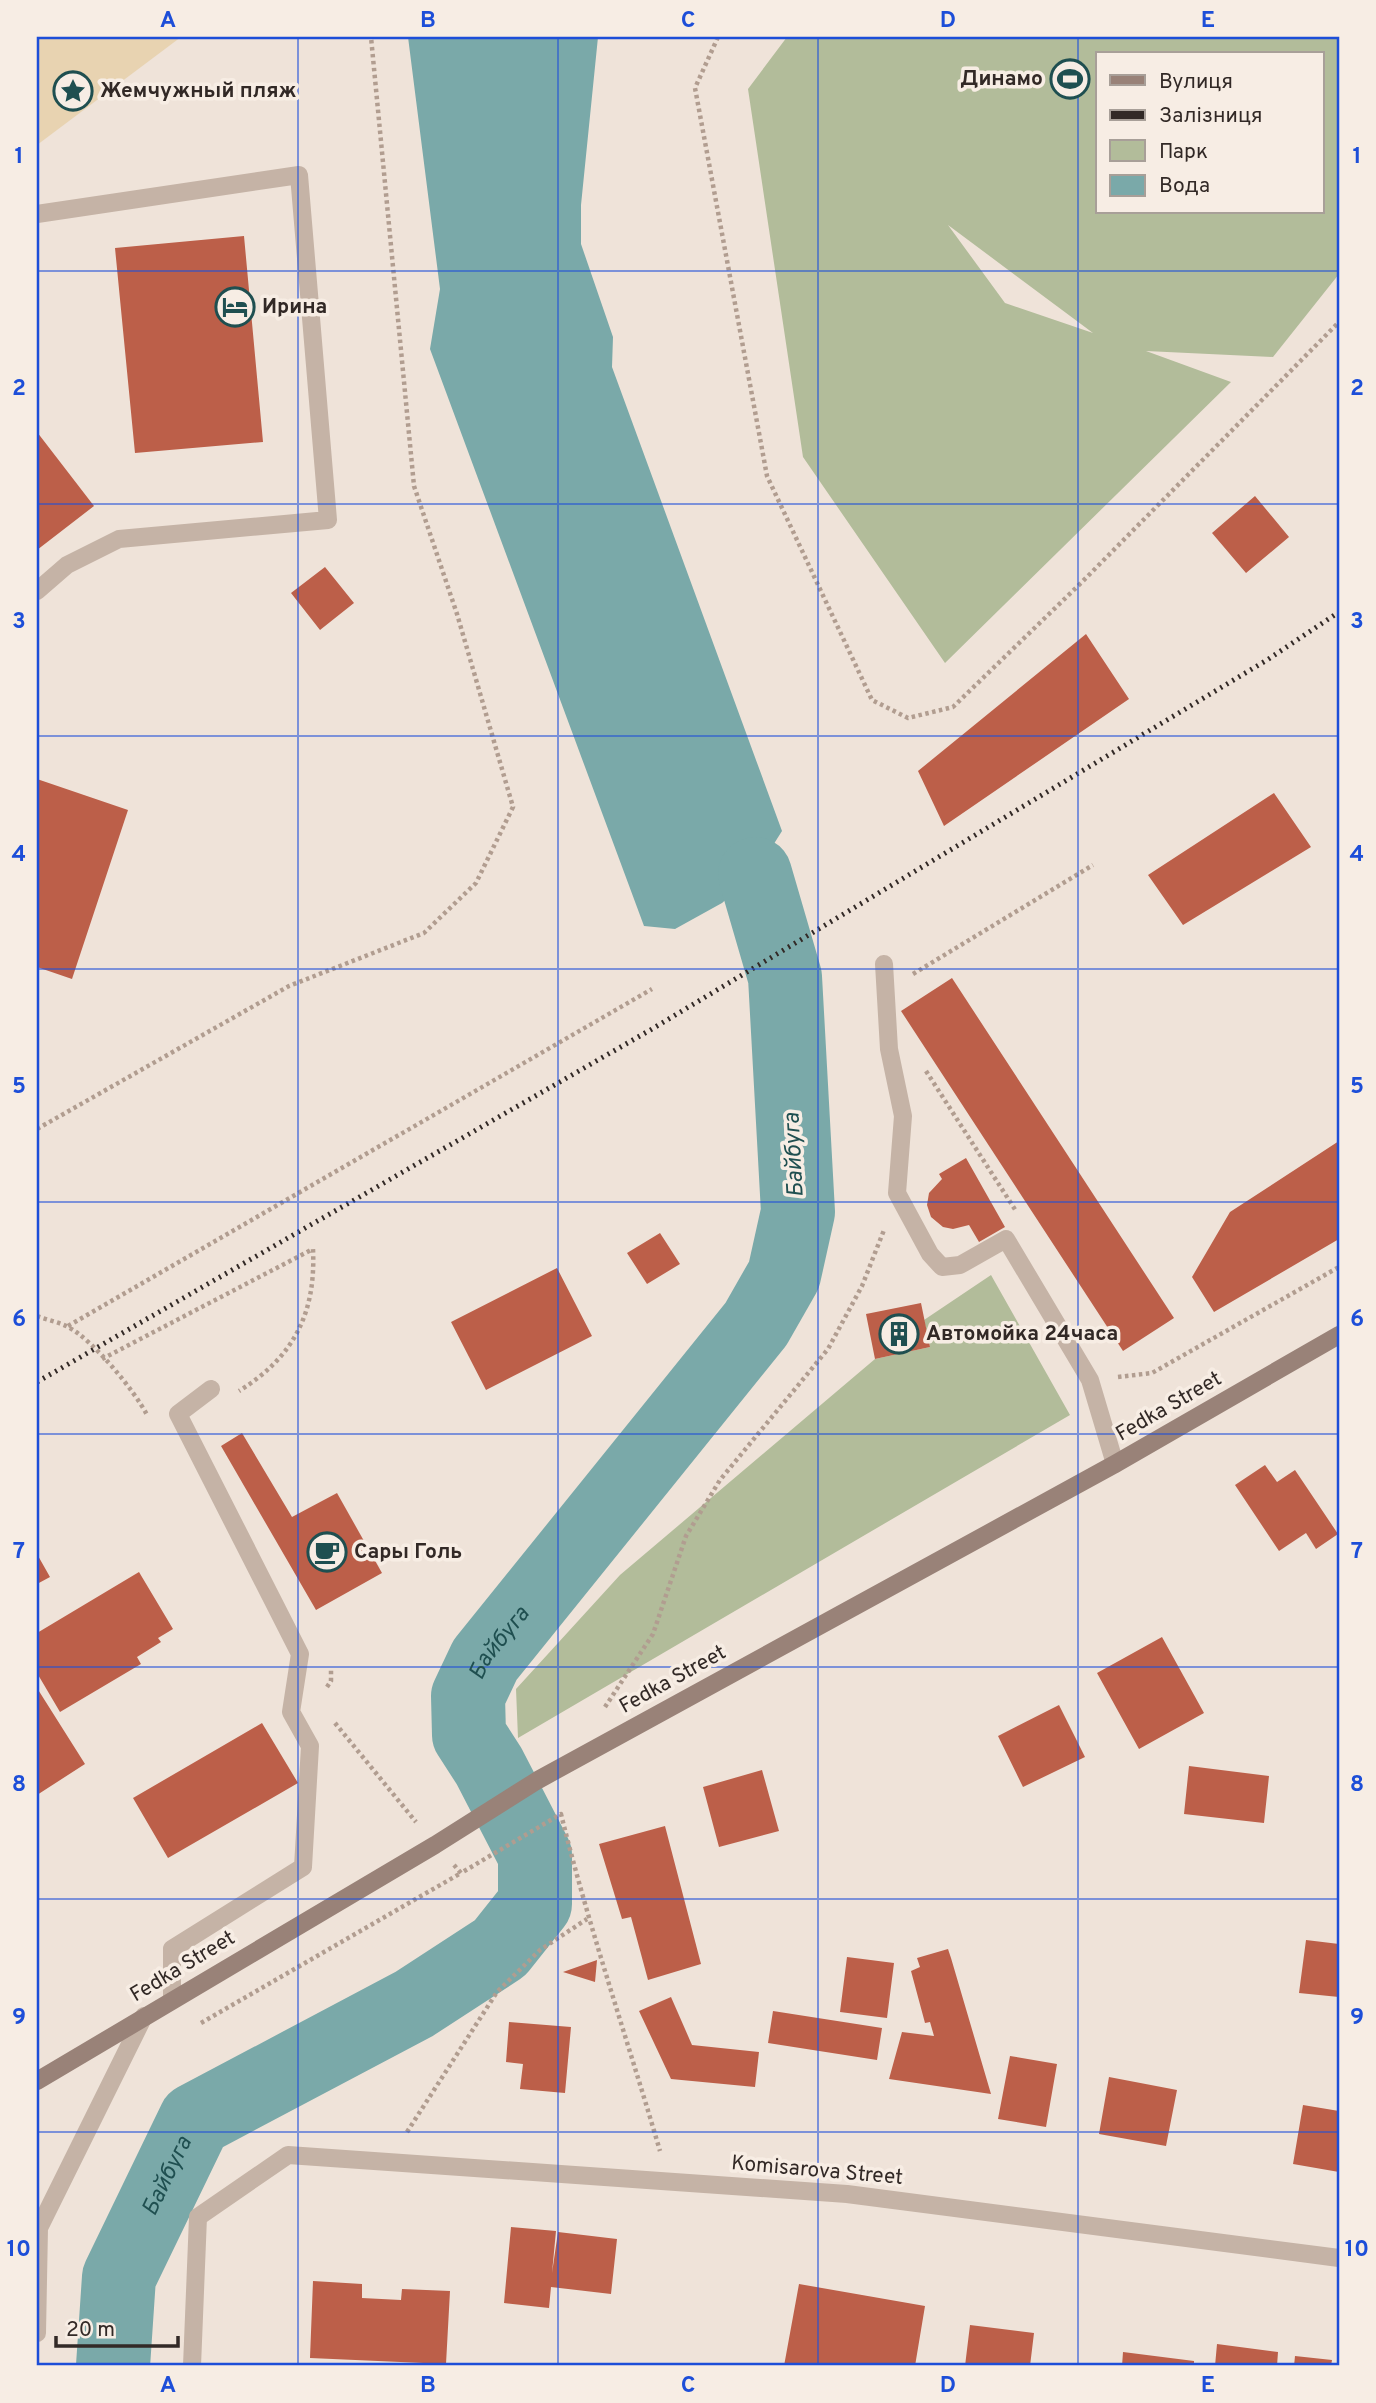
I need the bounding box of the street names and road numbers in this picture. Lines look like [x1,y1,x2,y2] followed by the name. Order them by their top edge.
[1111,1366,1227,1448] street label: Fedka Street
[615,1640,731,1720] street label: Fedka Street
[125,1925,241,2009] street label: Fedka Street
[730,2150,904,2192] street label: Komisarova Street

